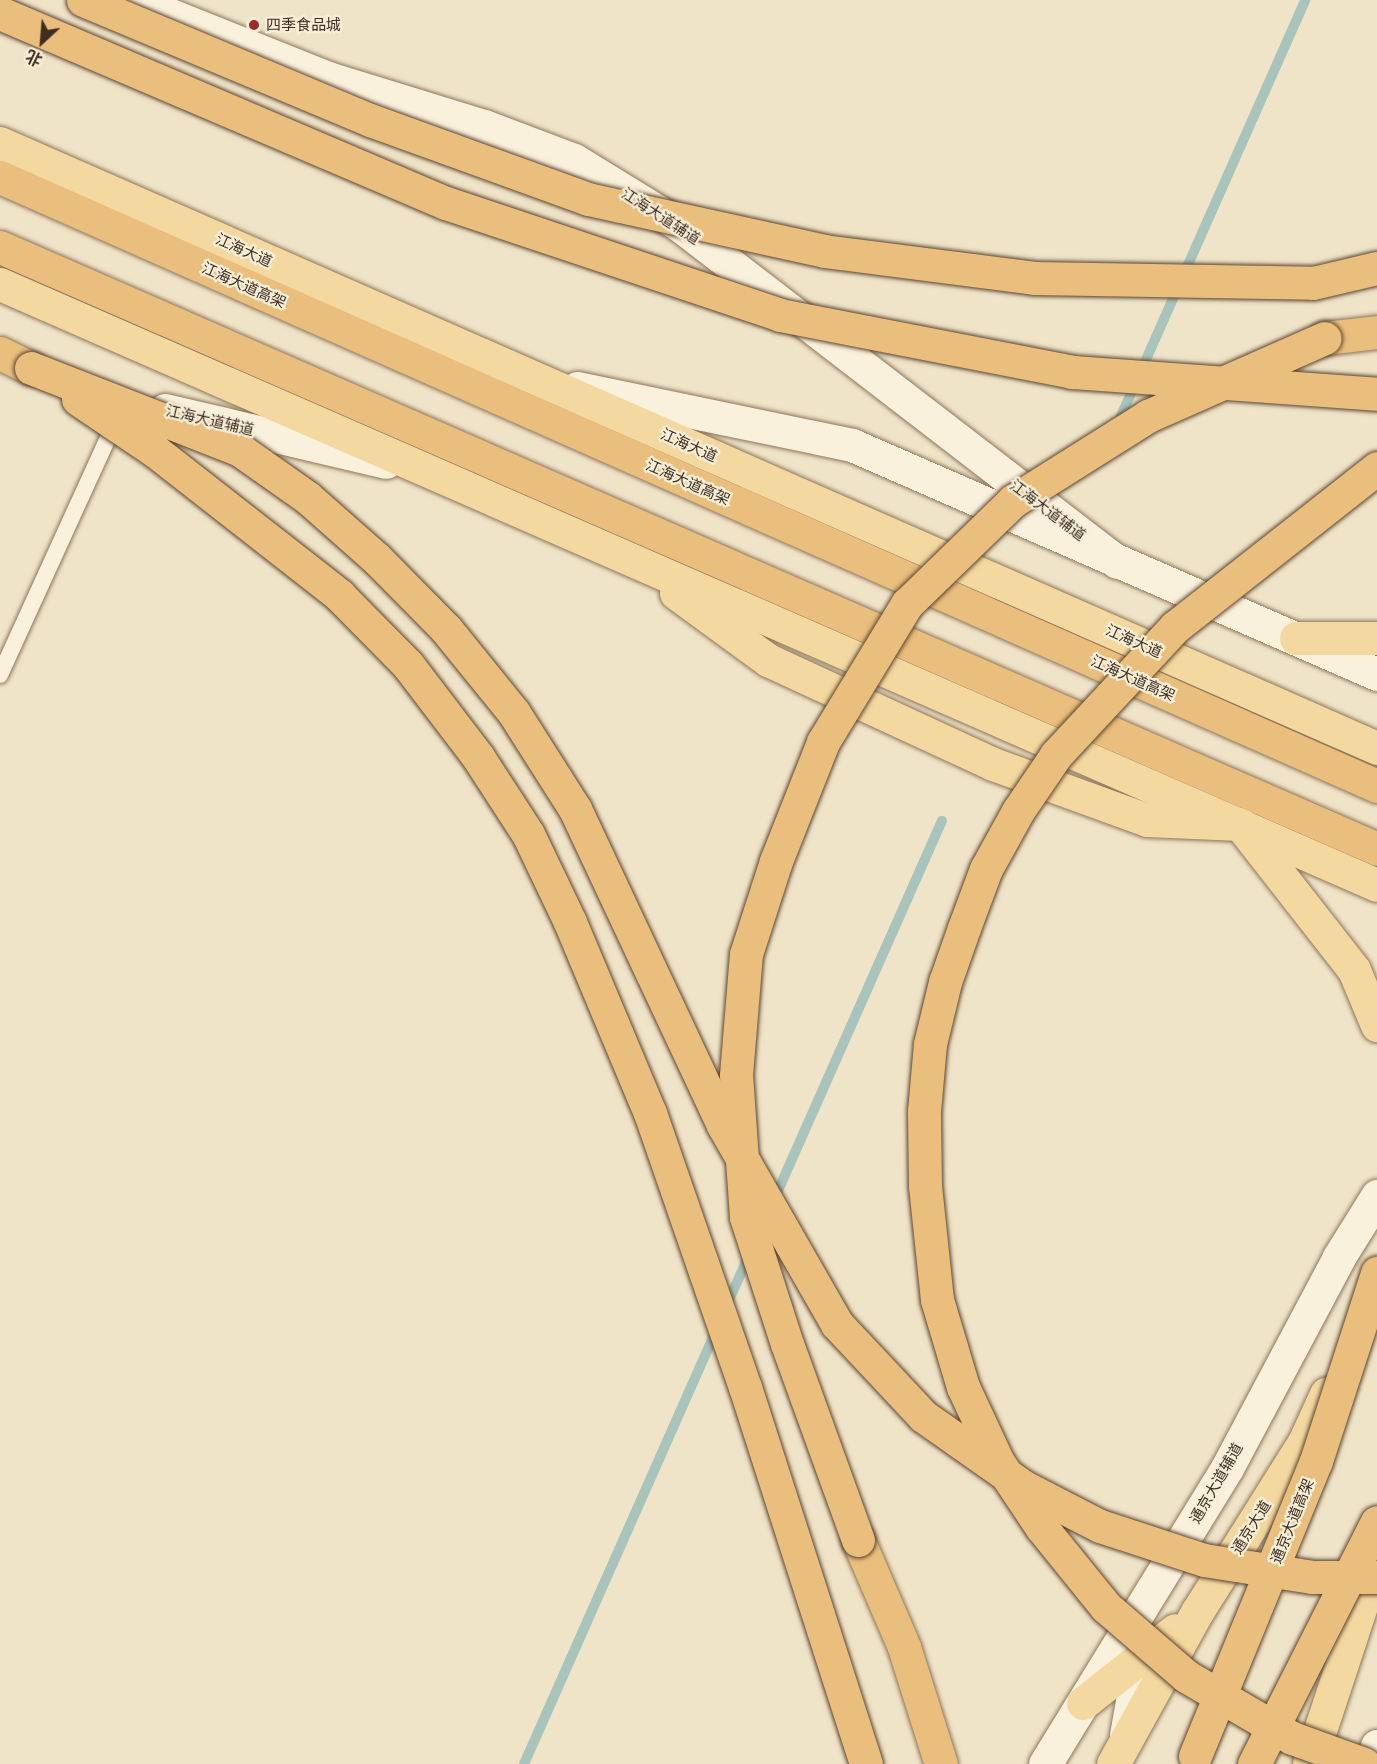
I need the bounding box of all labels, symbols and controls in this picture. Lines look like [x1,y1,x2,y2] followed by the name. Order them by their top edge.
[12,12,72,72] north arrow
[266,16,341,34] place label: 四季食品城
[247,18,261,32] marker: 四季食品城
[22,45,46,72] text: 北
[618,184,704,248] street label: 江海大道辅道
[213,230,275,270] street label: 江海大道
[199,258,289,312] street label: 江海大道高架
[164,401,256,439] street label: 江海大道辅道
[658,425,720,465] street label: 江海大道
[643,455,733,509] street label: 江海大道高架
[1007,476,1089,544] street label: 江海大道辅道
[1103,621,1165,661] street label: 江海大道
[1088,651,1178,705] street label: 江海大道高架
[1186,1440,1246,1526] street label: 通京大道辅道
[1267,1476,1317,1566] street label: 通京大道高架
[1227,1497,1275,1557] street label: 通京大道

